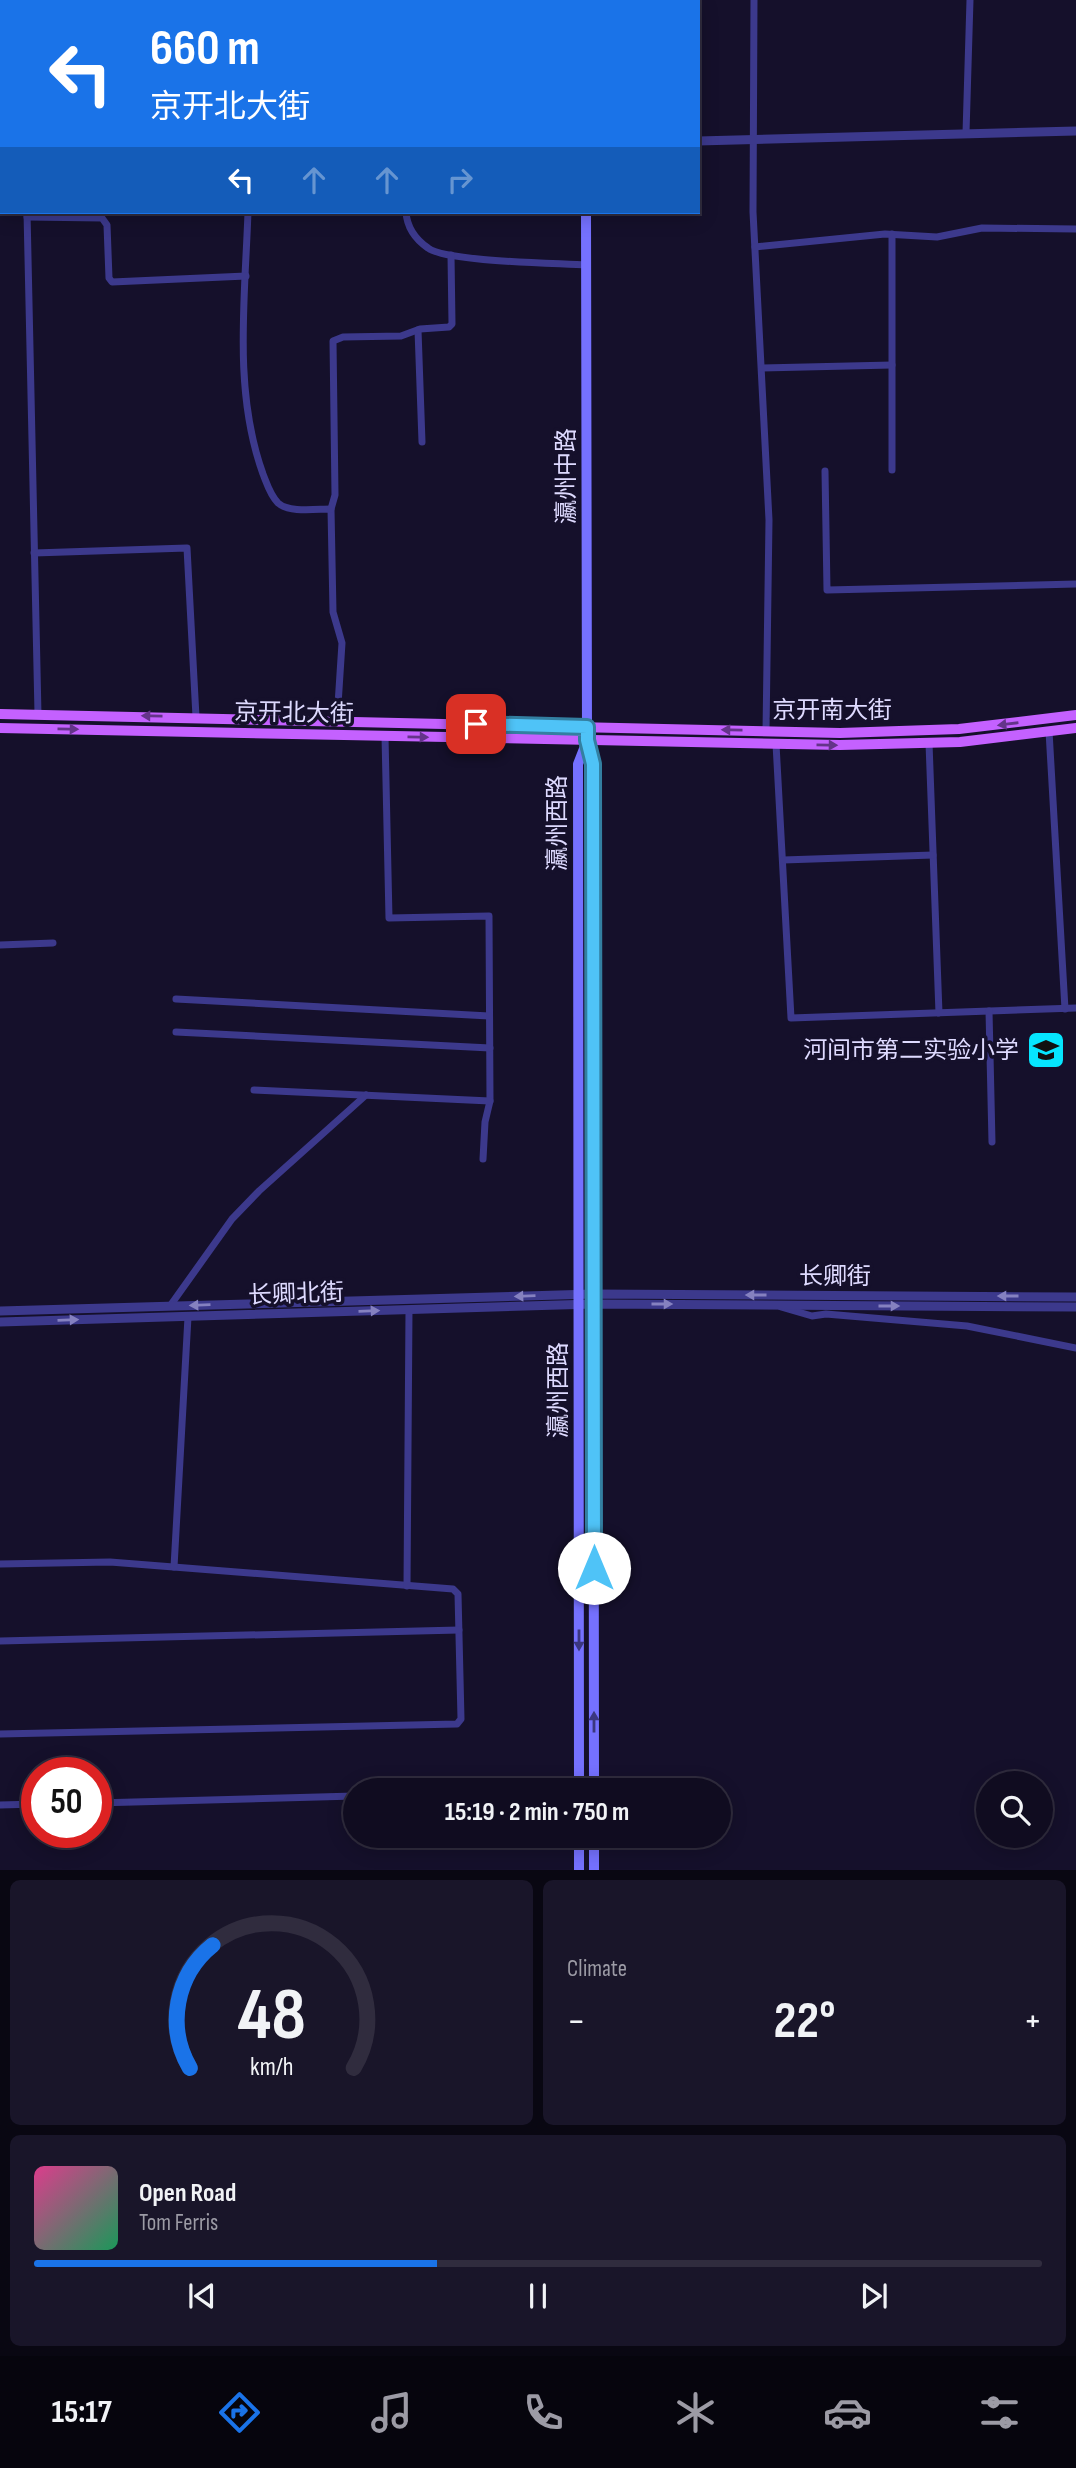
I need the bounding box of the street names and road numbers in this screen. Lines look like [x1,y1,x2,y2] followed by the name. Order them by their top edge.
[552,428,581,524] street label: 瀛州中路
[772,696,892,725] street label: 京开南大街
[234,697,354,729] street label: 京开北大街
[543,775,572,871] street label: 瀛州西路
[799,1262,871,1291] street label: 长卿街
[248,1278,344,1310] street label: 长卿北街
[544,1342,573,1438] street label: 瀛州西路

